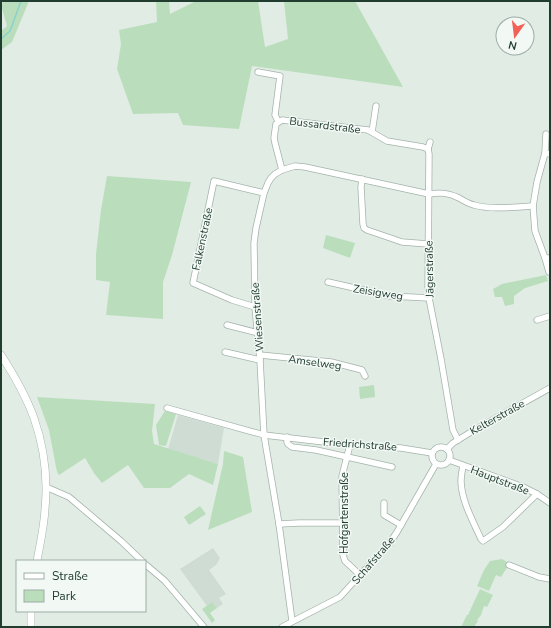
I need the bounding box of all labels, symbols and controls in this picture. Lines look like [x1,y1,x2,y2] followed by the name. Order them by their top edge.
[495,16,535,56] north arrow
[507,37,519,53] text: N
[288,114,362,137] street label: Bussardstraße
[189,206,216,272] street label: Falkenstraße
[422,240,438,299] street label: Jägerstraße
[352,281,404,304] street label: Zeisigweg
[248,282,267,352] street label: Wiesenstraße
[288,351,342,374] street label: Amselweg
[467,396,528,439] street label: Kelterstraße
[323,434,398,455] street label: Friedrichstraße
[468,462,532,499] street label: Hauptstraße
[337,472,352,554] street label: Hofgartenstraße
[348,533,398,588] street label: Schafstraße
[16,560,146,612] legend
[52,568,88,584] text: Straße
[52,588,77,604] text: Park

